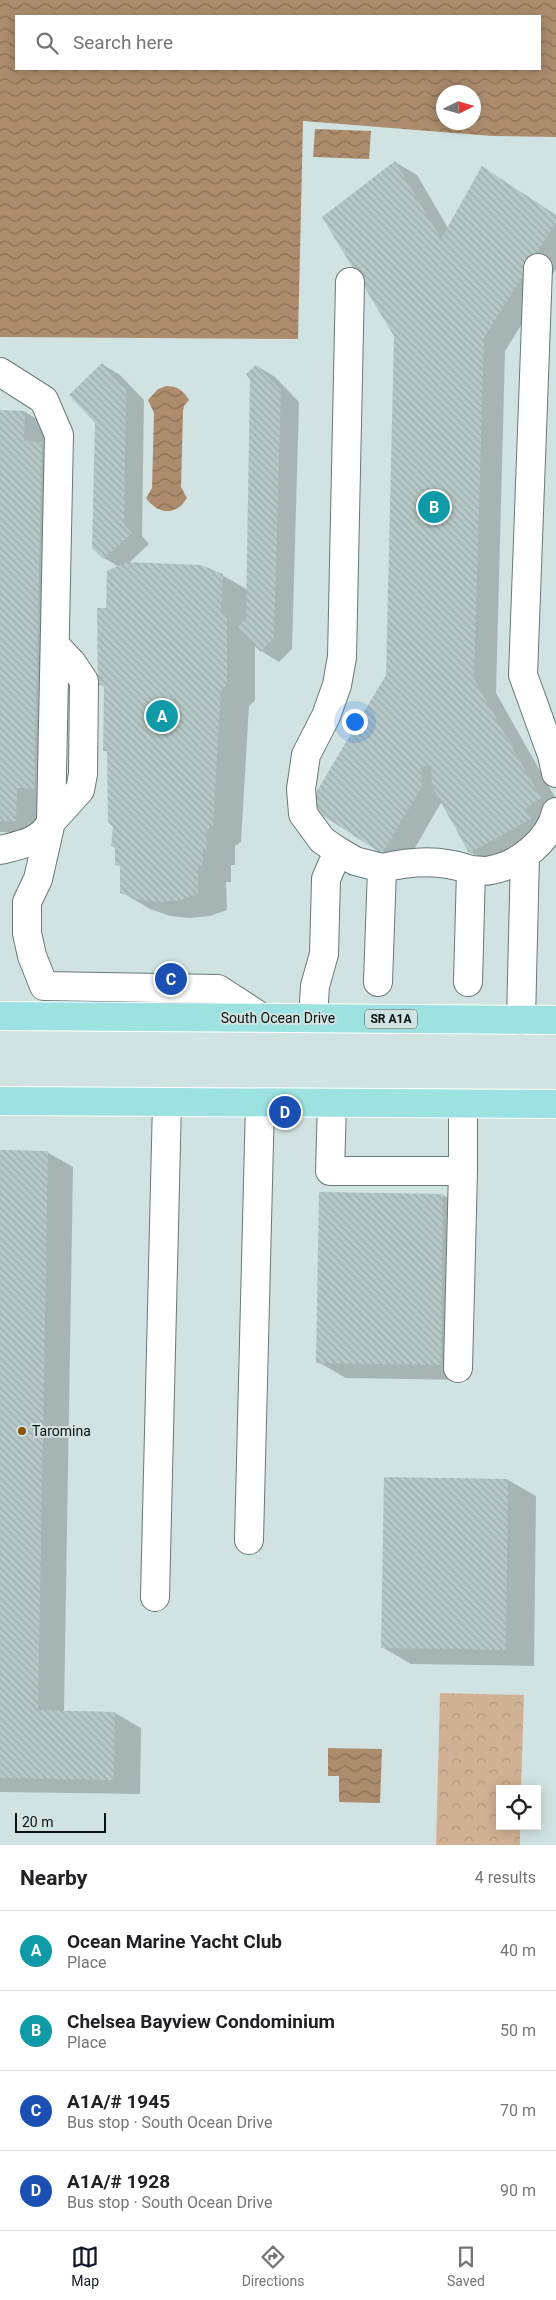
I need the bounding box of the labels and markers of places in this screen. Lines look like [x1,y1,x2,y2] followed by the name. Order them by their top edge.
[418,488,450,526] pin: B
[146,697,178,735] pin: A
[155,960,187,998] pin: C
[269,1093,301,1131] pin: D
[32,1423,91,1439] place label: Taromina
[16,1425,28,1437] marker: Taromina

